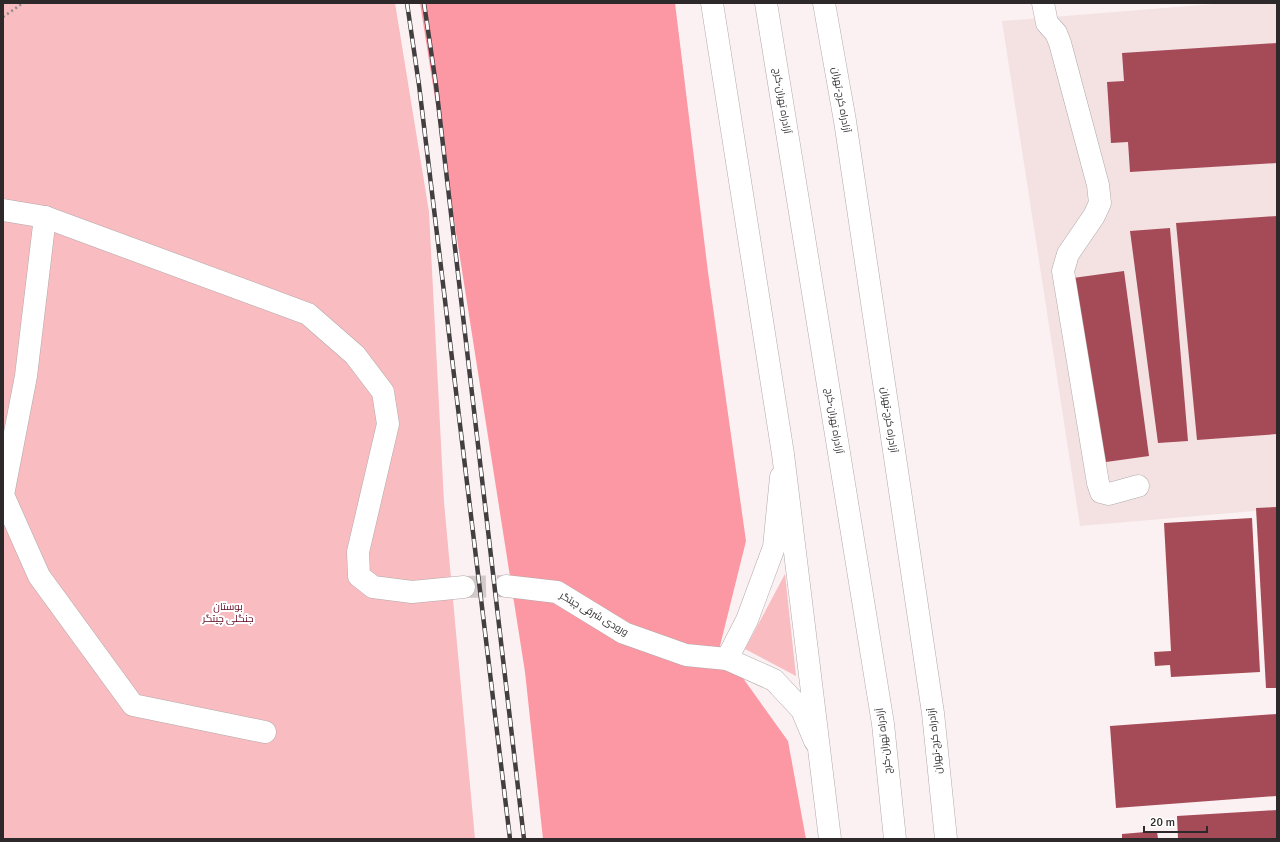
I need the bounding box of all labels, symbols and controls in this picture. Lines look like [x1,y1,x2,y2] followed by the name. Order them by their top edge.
[829,66,853,134] street label: آزادراه کرج-تهران
[771,67,793,135] street label: آزادراه تهران-کرج
[878,386,900,454] street label: آزادراه کرج-تهران
[823,387,845,455] street label: آزادراه تهران-کرج
[557,589,630,639] street label: ورودی شرقی چیتگر
[201,601,254,625] park label: بوستان جنگلی چیتگر
[874,707,894,775] street label: آزادراه تهران-کرج
[926,707,944,775] street label: آزادراه کرج-تهران
[1144,808,1207,834] scale bar
[1150,815,1175,830] text: 20 m

